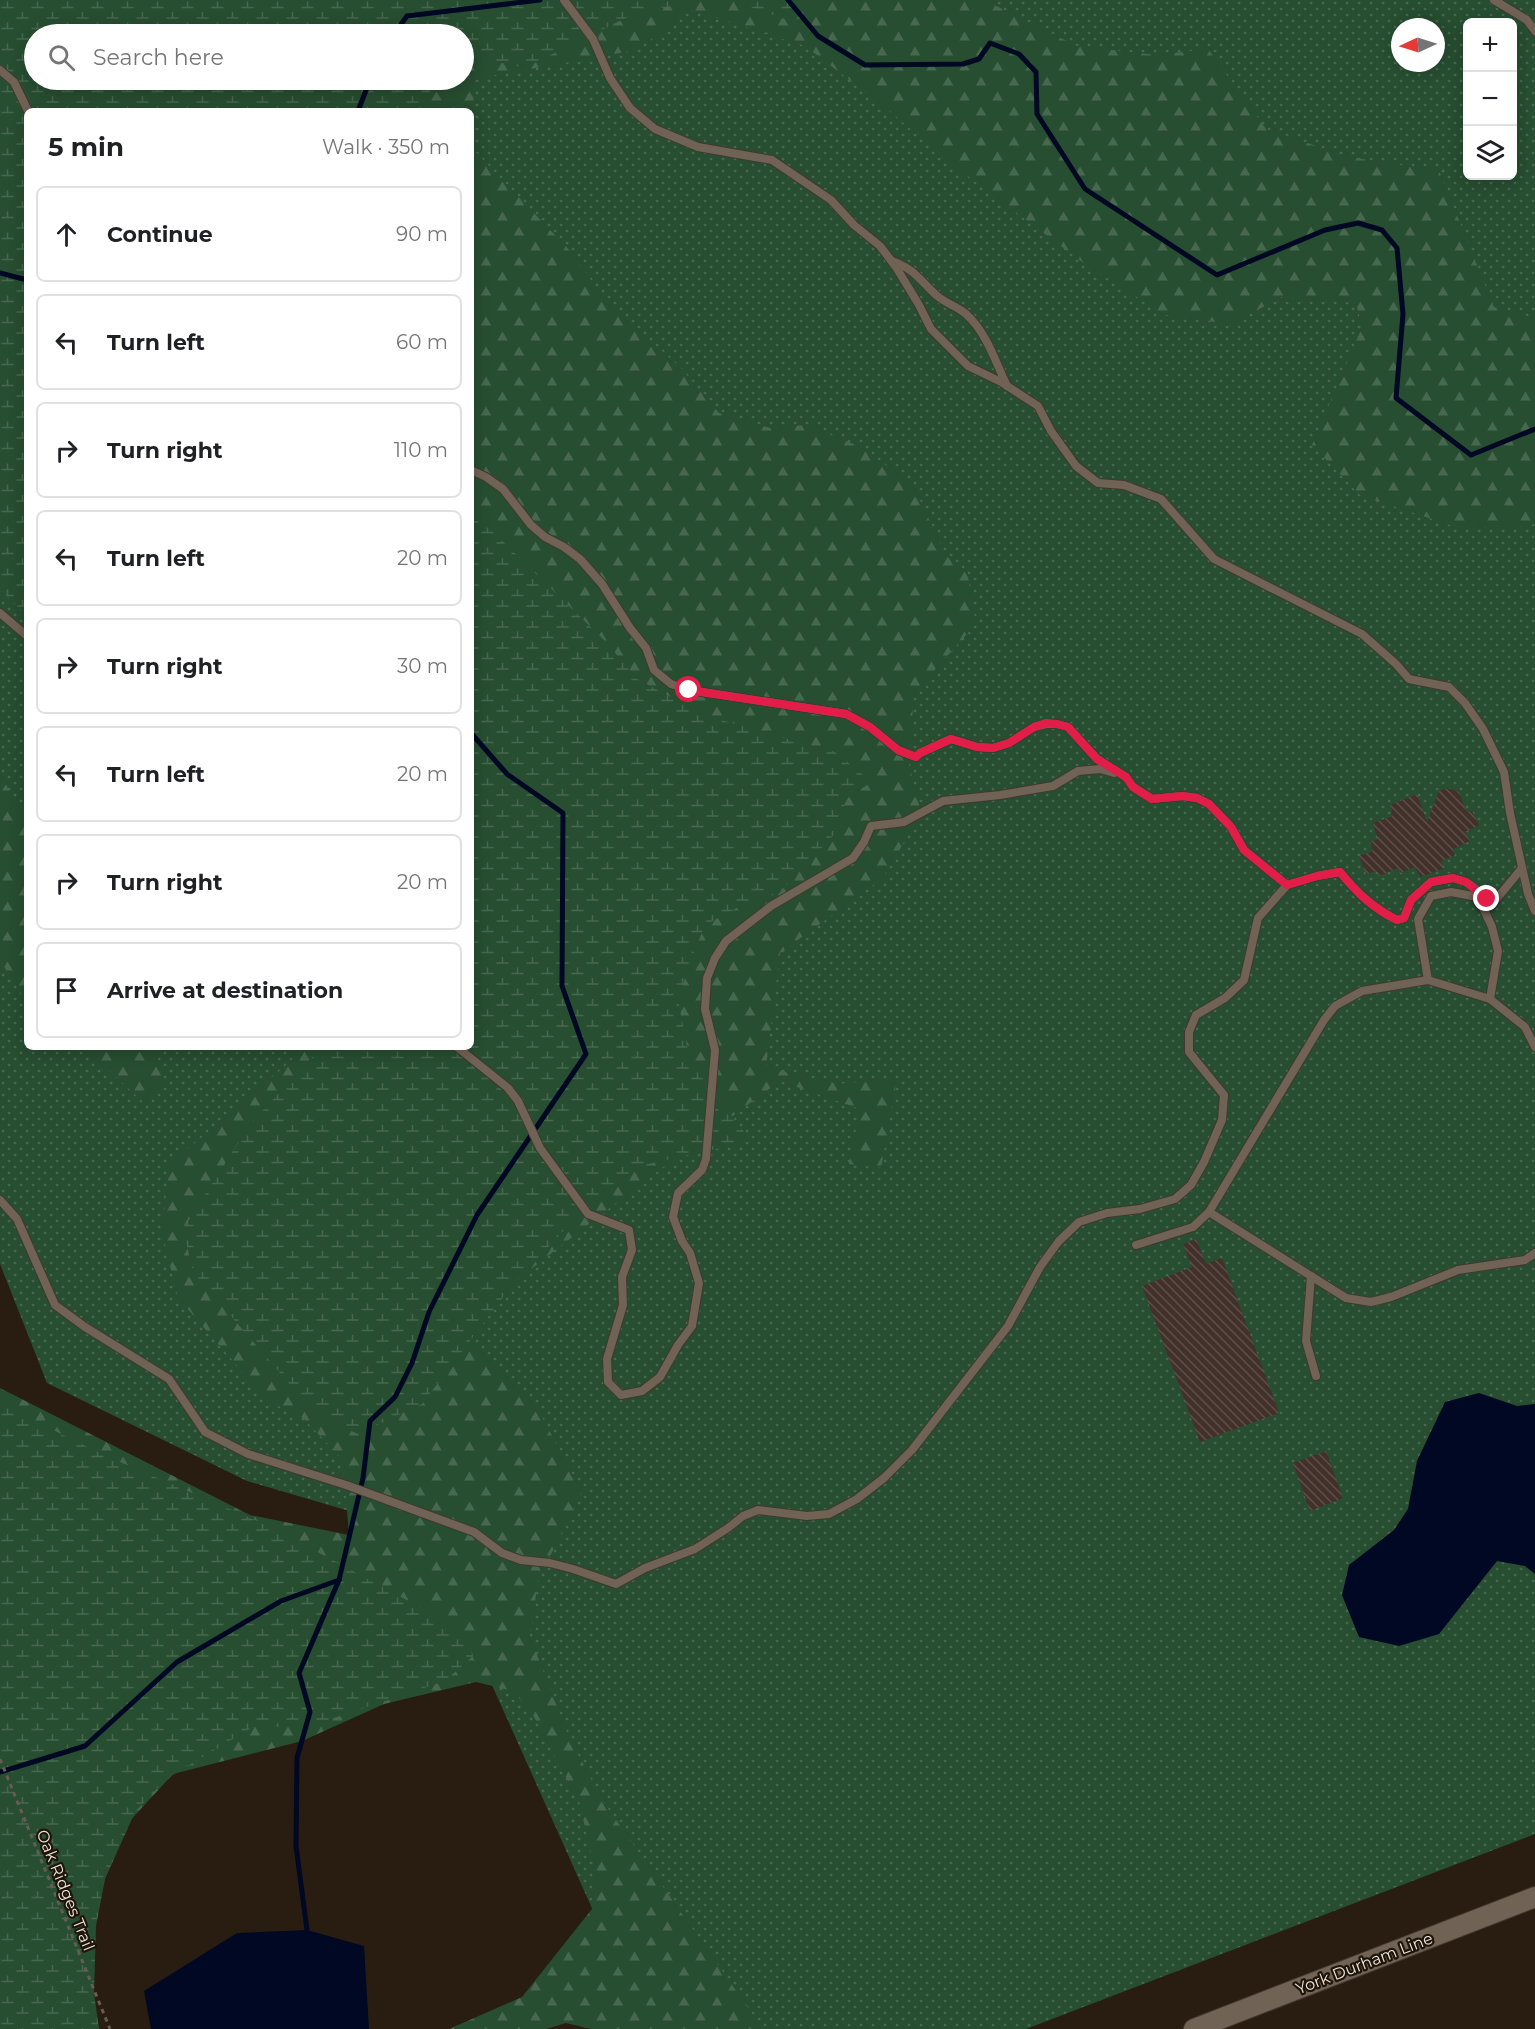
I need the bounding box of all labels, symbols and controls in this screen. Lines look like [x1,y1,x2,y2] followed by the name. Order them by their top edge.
[1391,18,1445,72] north arrow
[1463,18,1517,180] map controls
[1463,18,1517,72] button: +
[24,24,474,90] search box
[45,41,78,74] icon: search
[93,44,224,71] text: Search here
[1463,72,1517,126] button: −
[1463,126,1517,180] button: layers
[48,131,124,163] text: 5 min
[322,135,450,159] text: Walk · 350 m
[50,218,83,251] icon: ahead
[107,221,213,248] text: Continue
[396,222,448,246] text: 90 m
[50,326,83,359] icon: left
[107,329,205,356] text: Turn left
[396,330,448,354] text: 60 m
[50,434,83,467] icon: right
[107,437,222,464] text: Turn right
[394,438,448,462] text: 110 m
[50,542,83,575] icon: left
[107,545,205,572] text: Turn left
[397,546,448,570] text: 20 m
[50,650,83,683] icon: right
[107,653,222,680] text: Turn right
[397,654,448,678] text: 30 m
[675,676,701,702] route start
[50,758,83,791] icon: left
[107,761,205,788] text: Turn left
[397,762,448,786] text: 20 m
[50,866,83,899] icon: right
[107,869,222,896] text: Turn right
[397,870,448,894] text: 20 m
[1473,885,1499,911] route end
[50,974,83,1007] icon: arrive
[107,977,343,1004] text: Arrive at destination
[33,1827,98,1953] street label: Oak Ridges Trail
[1293,1929,1435,1998] street label: York Durham Line

